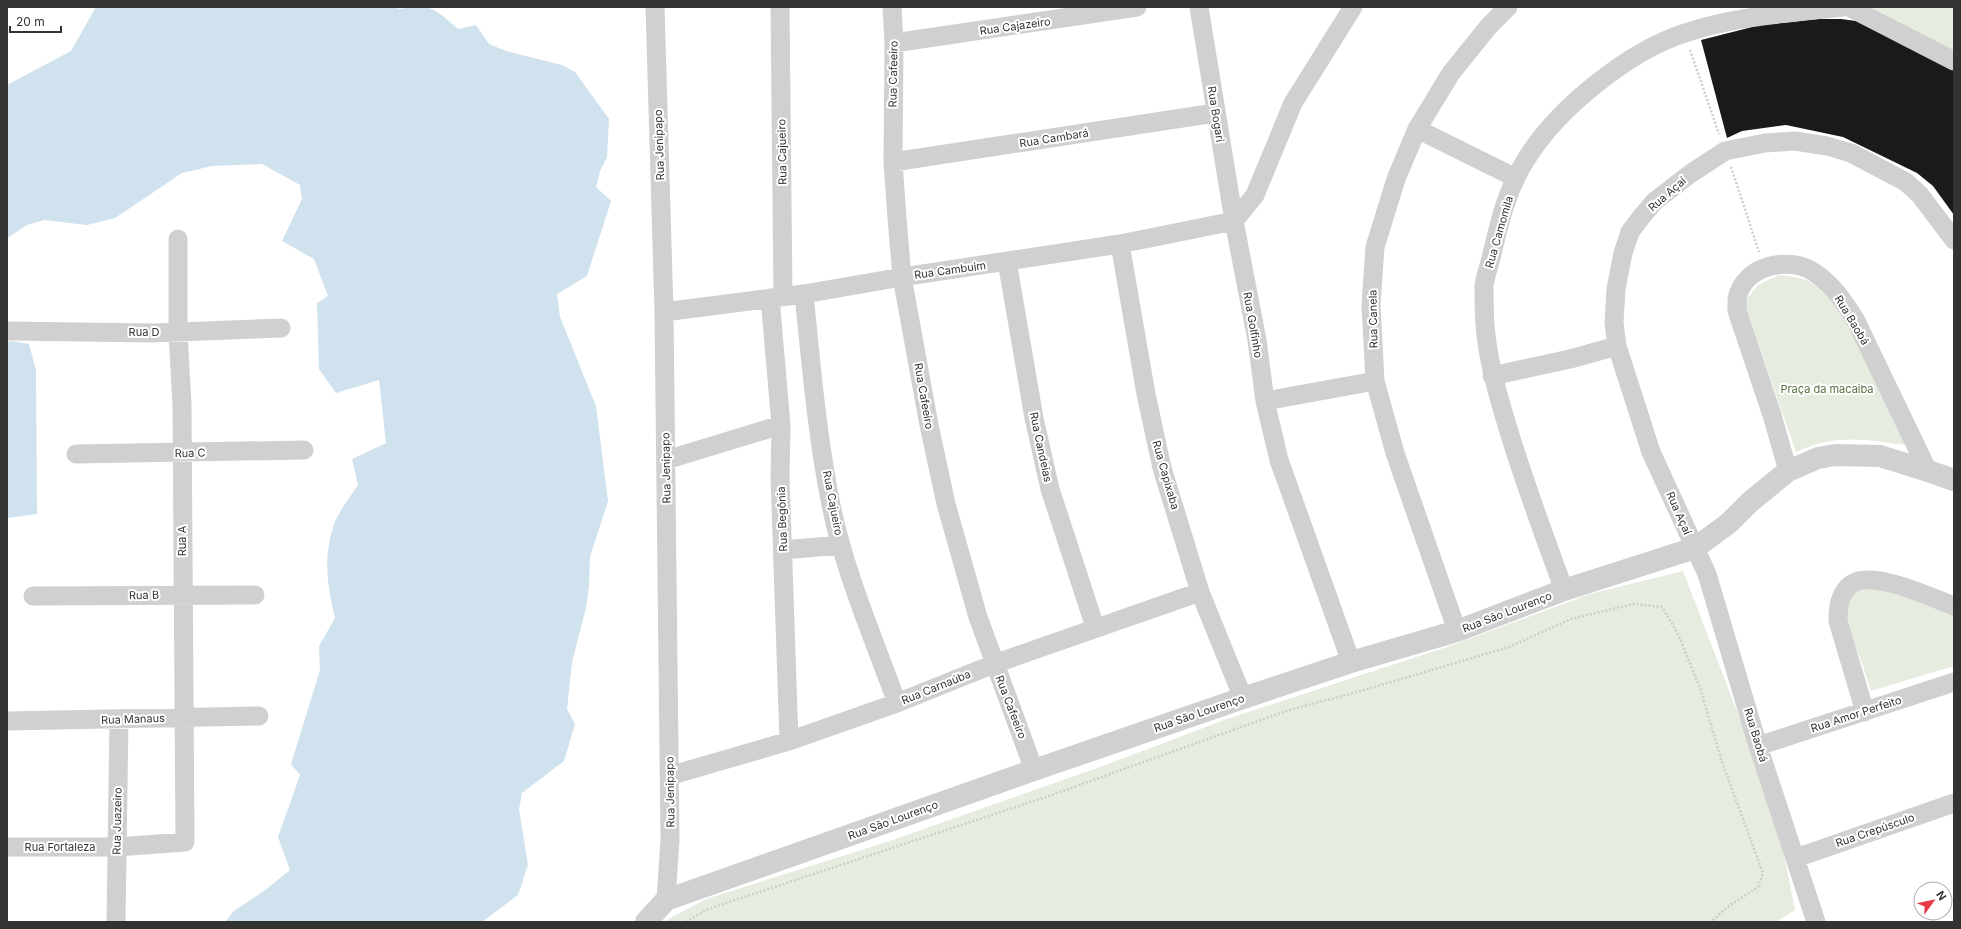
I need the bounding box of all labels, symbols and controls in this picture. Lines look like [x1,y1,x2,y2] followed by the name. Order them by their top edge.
[10,8,61,34] scale bar
[16,14,45,29] text: 20 m
[979,14,1052,38] street label: Rua Cajazeiro
[885,40,901,108] street label: Rua Cafeeiro
[1205,85,1227,143] street label: Rua Bogari
[651,109,667,181] street label: Rua Jenipapo
[774,119,790,185] street label: Rua Cajueiro
[1018,126,1090,150] street label: Rua Cambará
[1645,174,1689,214] street label: Rua Açaí
[1482,194,1516,270] street label: Rua Camomila
[913,258,987,282] street label: Rua Cambuim
[1365,289,1381,349] street label: Rua Canela
[1240,291,1266,359] street label: Rua Golfinho
[1832,292,1872,348] street label: Rua Baobá
[129,325,159,339] street label: Rua D
[911,362,937,431] street label: Rua Cafeeiro
[1780,382,1874,396] park label: Praça da macaiba
[1027,411,1055,484] street label: Rua Candeias
[658,432,674,504] street label: Rua Jenipapo
[1149,439,1183,511] street label: Rua Capixaba
[174,446,206,460] street label: Rua C
[820,469,846,537] street label: Rua Cajueiro
[774,486,790,552] street label: Rua Begônia
[1663,489,1695,537] street label: Rua Açaí
[175,525,189,556] street label: Rua A
[129,588,159,602] street label: Rua B
[1460,588,1554,636] street label: Rua São Lourenço
[899,667,973,707] street label: Rua Carnaúba
[992,673,1030,741] street label: Rua Cafeeiro
[1152,691,1246,735] street label: Rua São Lourenço
[1809,693,1903,735] street label: Rua Amor Perfeito
[1741,706,1771,764] street label: Rua Baobá
[101,711,165,727] street label: Rua Manaus
[662,756,678,828] street label: Rua Jenipapo
[109,787,125,855] street label: Rua Juazeiro
[846,797,940,843] street label: Rua São Lourenço
[1834,810,1917,850] street label: Rua Crepúsculo
[25,840,95,854] street label: Rua Fortaleza
[1913,881,1953,921] north arrow
[1933,888,1950,903] text: N

